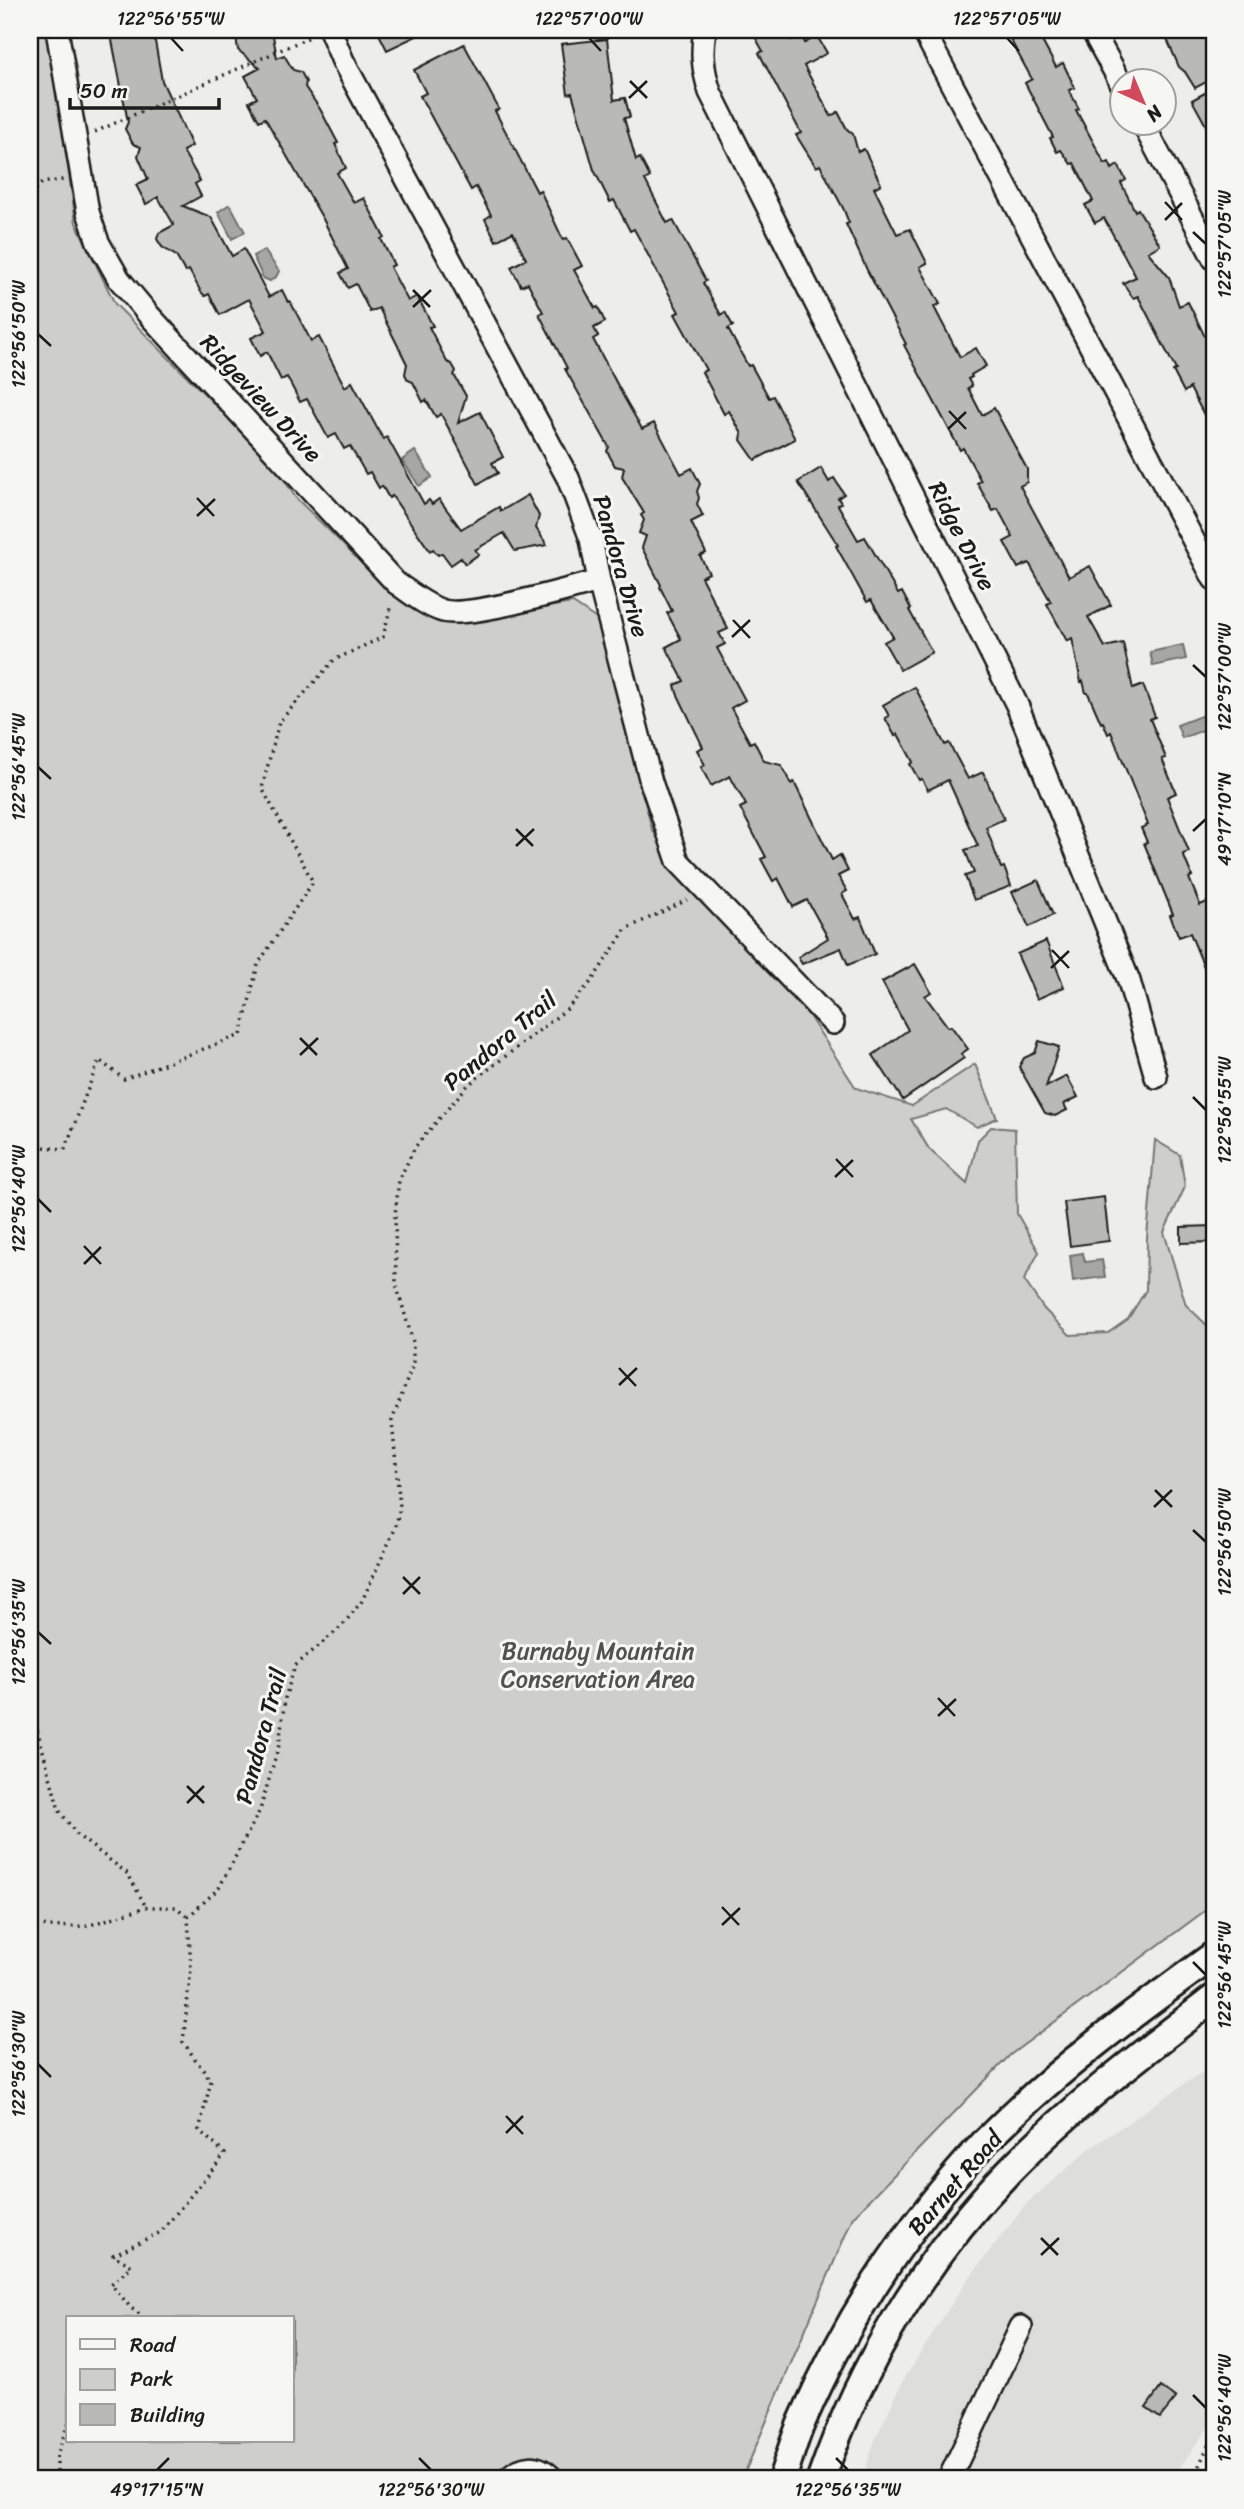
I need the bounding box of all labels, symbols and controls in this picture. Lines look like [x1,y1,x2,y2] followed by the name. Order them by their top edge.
[117,3,226,35] text: 122°56'55"W
[535,3,644,35] text: 122°57'00"W
[953,3,1062,35] text: 122°57'05"W
[70,66,219,110] scale bar
[1108,66,1178,136] north arrow
[80,72,128,110] text: 50 m
[1138,97,1171,131] text: N
[1209,189,1241,298] text: 122°57'05"W
[3,279,35,388] text: 122°56'50"W
[189,323,333,473] street label: Ridgeview Drive
[916,474,1008,598] street label: Ridge Drive
[581,490,661,642] street label: Pandora Drive
[1209,622,1241,731] text: 122°57'00"W
[3,712,35,821] text: 122°56'45"W
[1209,772,1241,866] text: 49°17'10"N
[433,979,568,1102] street label: Pandora Trail
[1209,1055,1241,1164] text: 122°56'55"W
[3,1144,35,1253] text: 122°56'40"W
[1209,1487,1241,1596] text: 122°56'50"W
[3,1578,35,1685] text: 122°56'35"W
[501,1630,695,1700] park label: Burnaby Mountain Conservation Area
[223,1662,300,1809] street label: Pandora Trail
[1209,1920,1241,2029] text: 122°56'45"W
[3,2010,35,2117] text: 122°56'30"W
[897,2119,1015,2246] street label: Barnet Road
[66,2316,294,2442] legend
[130,2326,177,2364] text: Road
[1209,2353,1241,2462] text: 122°56'40"W
[130,2360,173,2398] text: Park
[130,2396,206,2434] text: Building
[110,2474,204,2506] text: 49°17'15"N
[378,2474,485,2506] text: 122°56'30"W
[795,2474,902,2506] text: 122°56'35"W

